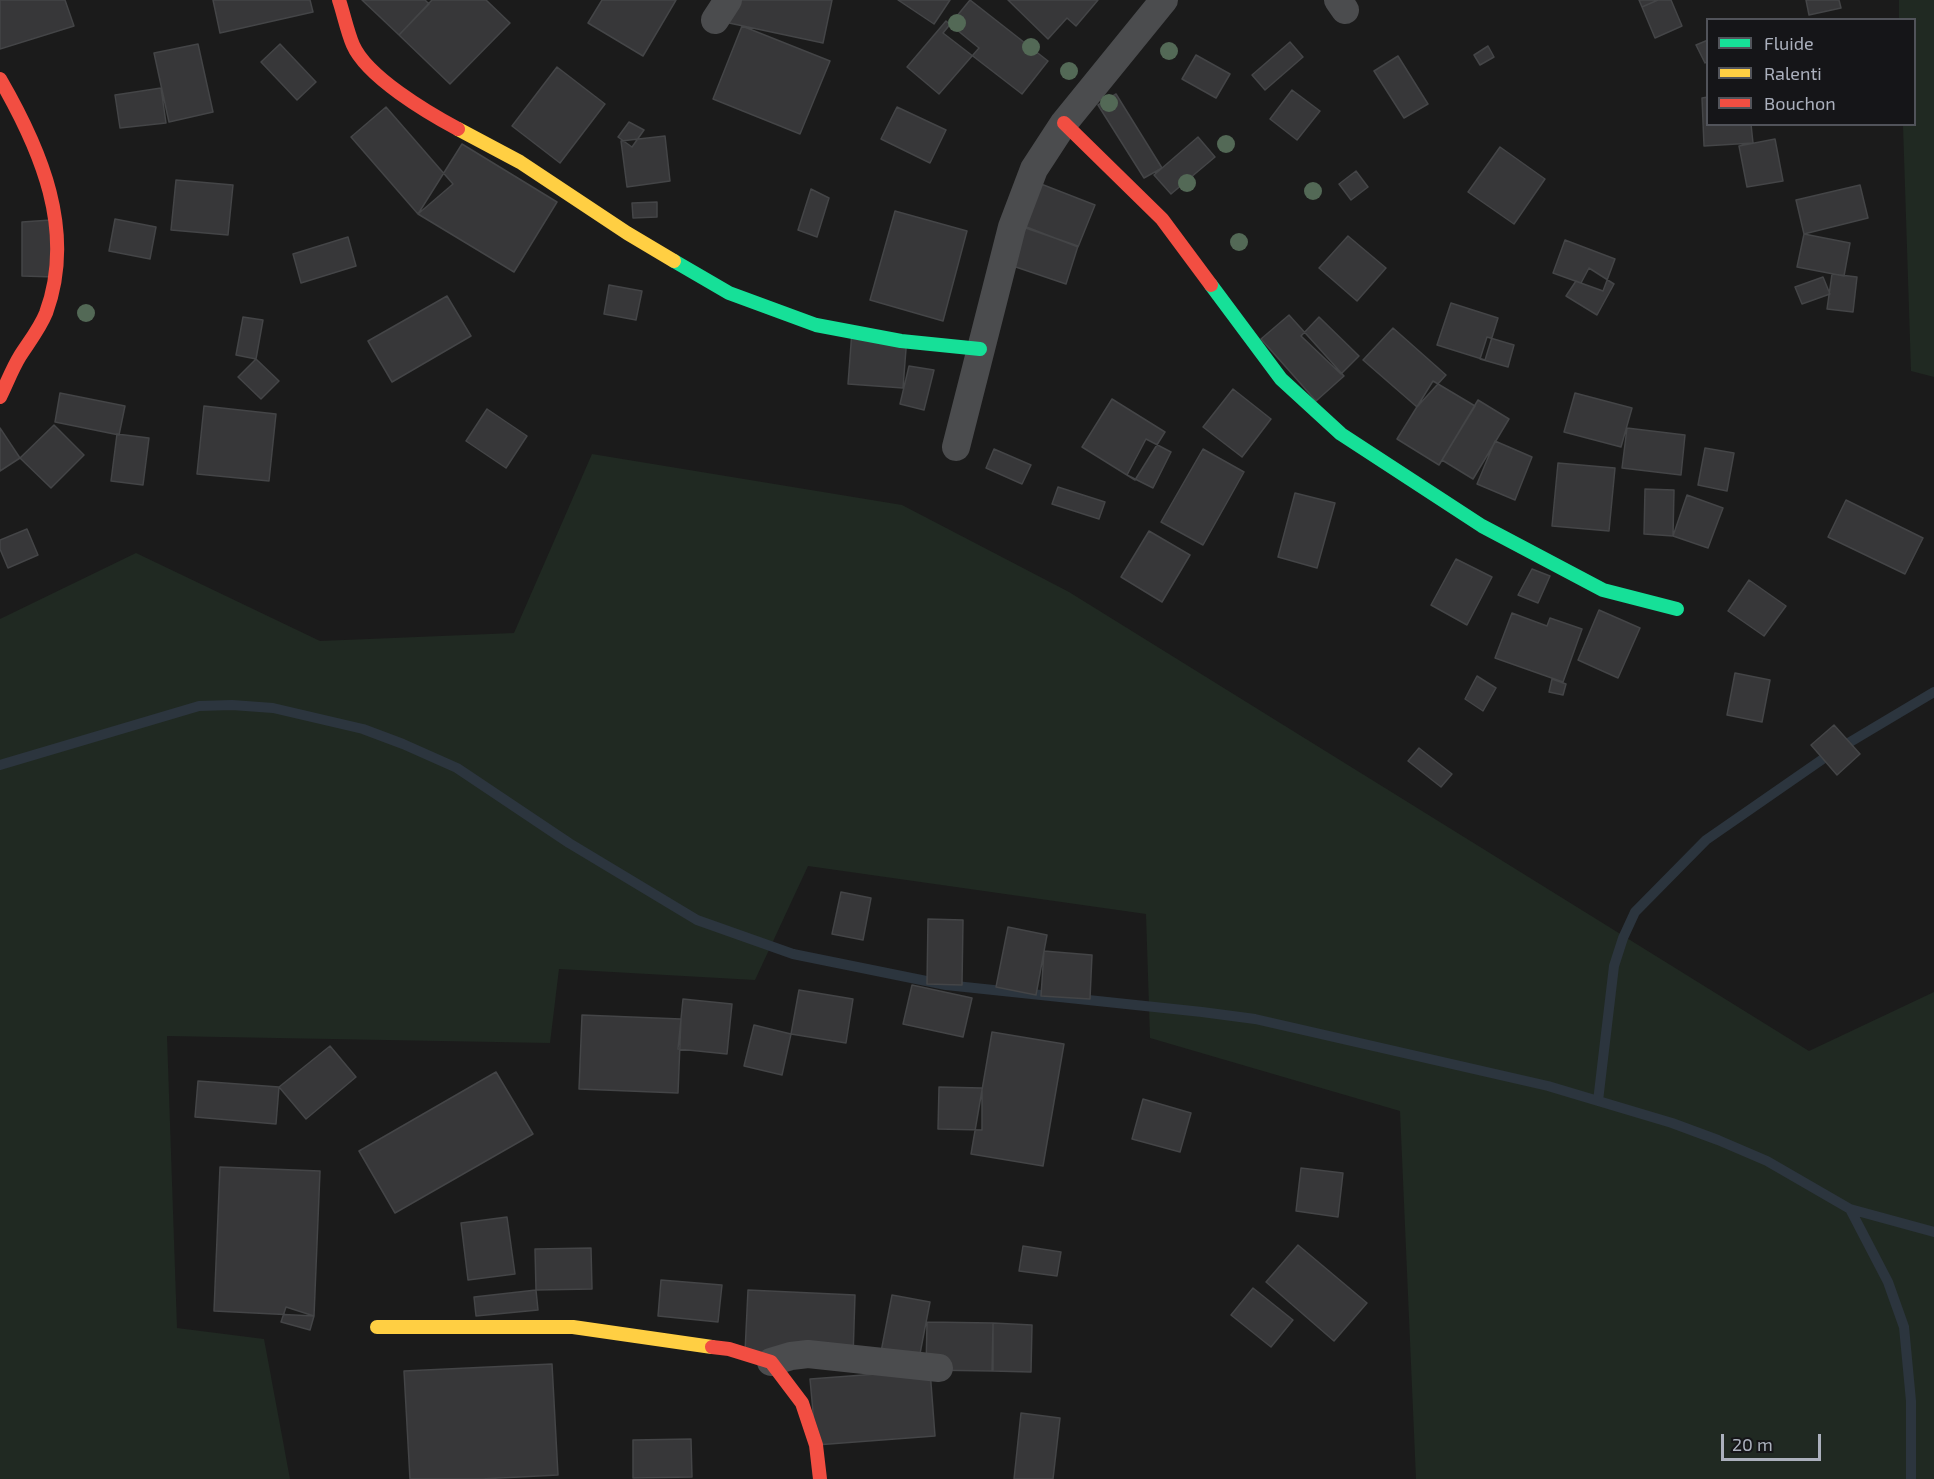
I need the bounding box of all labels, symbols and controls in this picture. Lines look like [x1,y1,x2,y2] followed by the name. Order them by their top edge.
[1706,18,1916,126] legend
[1764,32,1814,54] text: Fluide
[1764,62,1822,84] text: Ralenti
[1764,92,1836,114] text: Bouchon
[1724,1422,1824,1460] scale bar
[1732,1433,1773,1455] text: 20 m

